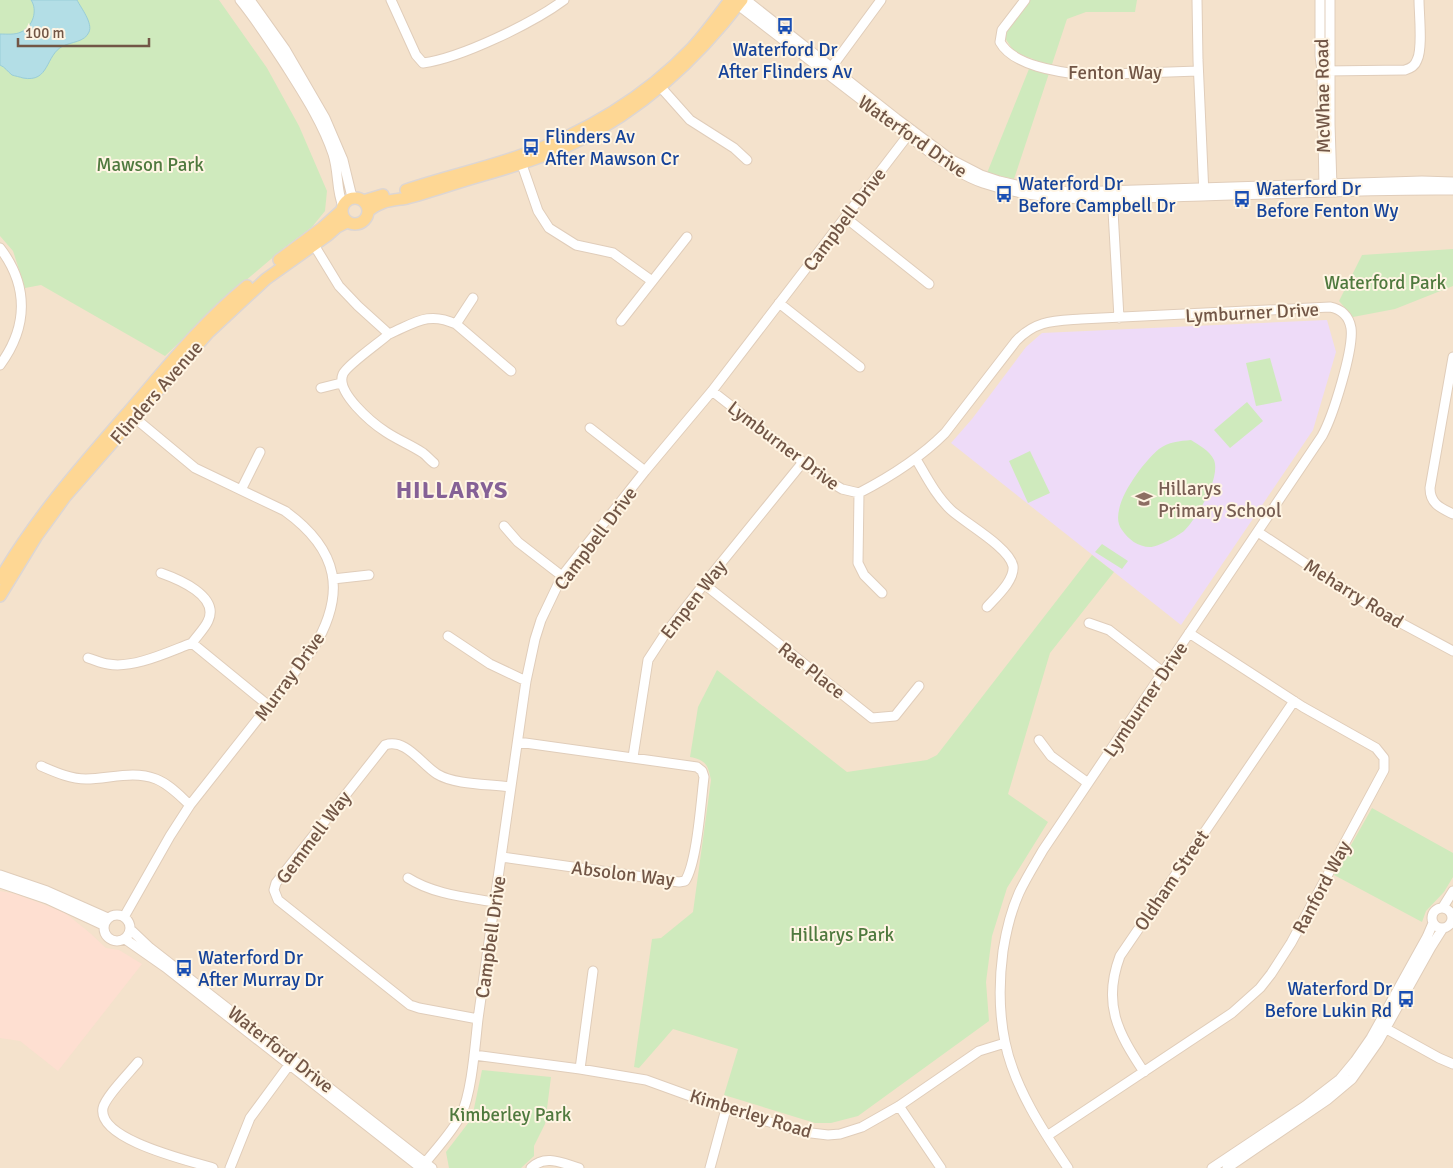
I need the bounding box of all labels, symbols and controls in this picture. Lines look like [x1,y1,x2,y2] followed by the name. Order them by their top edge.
[18,15,149,47] scale bar
[775,16,795,36] bus stop icon: Waterford Dr After Flinders Av
[25,24,65,42] text: 100 m
[718,38,852,84] place label: Waterford Dr After Flinders Av
[1310,38,1336,154] street label: McWhae Road
[1068,61,1162,85] street label: Fenton Way
[853,90,972,183] street label: Waterford Drive
[545,125,679,171] place label: Flinders Av After Mawson Cr
[521,137,541,157] bus stop icon: Flinders Av After Mawson Cr
[96,153,204,177] park label: Mawson Park
[798,163,892,276] street label: Campbell Drive
[1018,172,1176,218] place label: Waterford Dr Before Campbell Dr
[1256,177,1399,223] place label: Waterford Dr Before Fenton Wy
[994,184,1014,204] bus stop icon: Waterford Dr Before Campbell Dr
[1232,189,1252,209] bus stop icon: Waterford Dr Before Fenton Wy
[1324,271,1447,295] park label: Waterford Park
[1185,298,1320,328] street label: Lymburner Drive
[105,336,208,449] street label: Flinders Avenue
[723,396,844,496] street label: Lymburner Drive
[396,475,508,505] district label: HILLARYS
[1158,477,1281,523] place label: Hillarys Primary School
[549,482,643,595] street label: Campbell Drive
[1134,489,1154,509] school or university icon: Hillarys Primary School
[1299,554,1408,634] street label: Meharry Road
[655,555,732,644] street label: Empen Way
[249,627,330,726] street label: Murray Drive
[773,637,850,705] street label: Rae Place
[1098,637,1193,762] street label: Lymburner Drive
[271,786,357,889] street label: Gemmell Way
[1129,825,1215,936] street label: Oldham Street
[1287,837,1357,938] street label: Ranford Way
[570,856,676,892] street label: Absolon Way
[471,874,511,1000] street label: Campbell Drive
[790,923,894,947] park label: Hillarys Park
[198,946,324,992] place label: Waterford Dr After Murray Dr
[174,958,194,978] bus stop icon: Waterford Dr After Murray Dr
[1264,977,1392,1023] place label: Waterford Dr Before Lukin Rd
[1396,989,1416,1009] bus stop icon: Waterford Dr Before Lukin Rd
[223,1001,338,1099] street label: Waterford Drive
[687,1084,815,1144] street label: Kimberley Road
[449,1103,572,1127] park label: Kimberley Park

